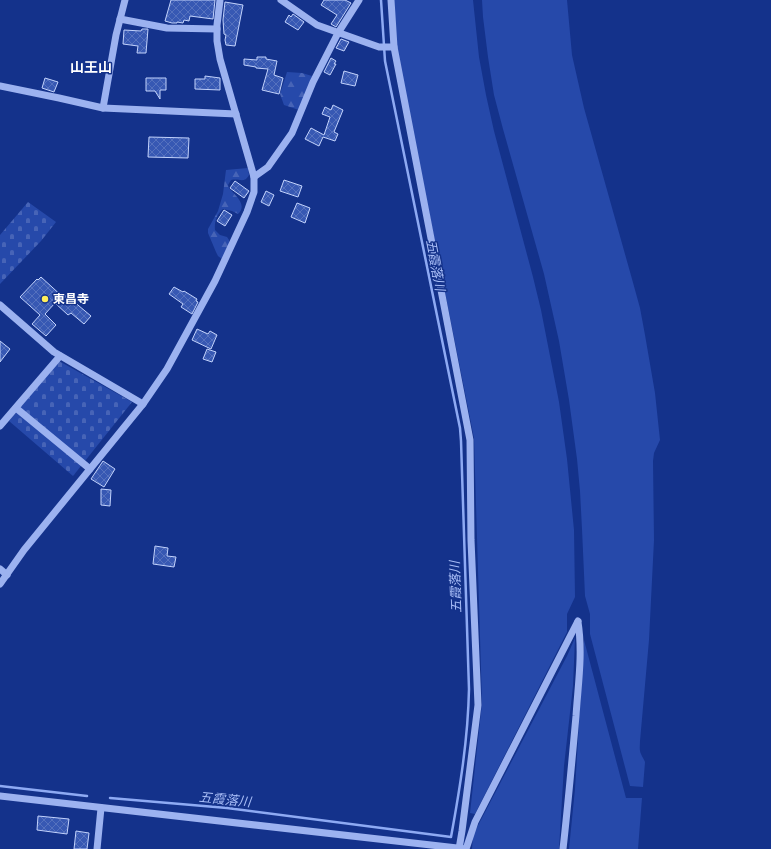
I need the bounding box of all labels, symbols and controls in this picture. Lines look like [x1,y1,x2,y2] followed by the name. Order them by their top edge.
[70,58,112,75] district label: 山王山
[423,238,449,294] water label: 五霞落川
[53,291,89,306] place label: 東昌寺
[40,294,50,304] marker: 東昌寺
[446,559,464,613] water label: 五霞落川
[198,788,254,810] water label: 五霞落川

